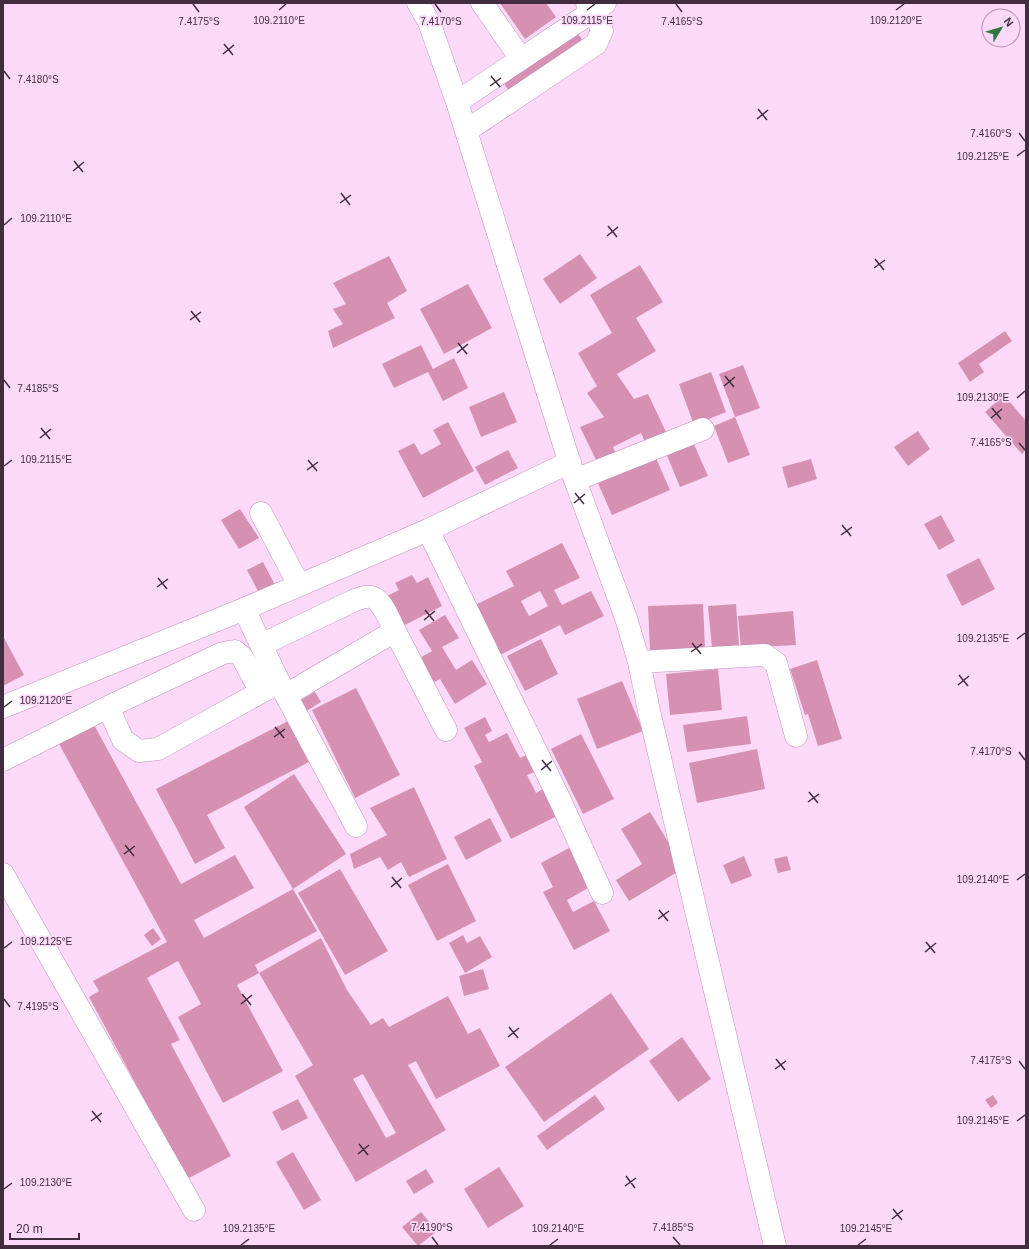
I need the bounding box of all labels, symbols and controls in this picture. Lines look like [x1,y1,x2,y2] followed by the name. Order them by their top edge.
[981,8,1021,48] north arrow
[253,15,305,26] text: 109.2110°E
[561,15,613,26] text: 109.2115°E
[870,15,923,26] text: 109.2120°E
[1002,15,1016,29] text: N
[178,16,220,27] text: 7.4175°S
[420,16,462,27] text: 7.4170°S
[661,16,703,27] text: 7.4165°S
[17,74,59,85] text: 7.4180°S
[970,128,1012,139] text: 7.4160°S
[957,151,1010,162] text: 109.2125°E
[20,213,72,224] text: 109.2110°E
[17,383,59,394] text: 7.4185°S
[957,392,1010,403] text: 109.2130°E
[970,437,1012,448] text: 7.4165°S
[20,454,72,465] text: 109.2115°E
[957,633,1010,644] text: 109.2135°E
[20,695,73,706] text: 109.2120°E
[970,746,1012,757] text: 7.4170°S
[957,874,1010,885] text: 109.2140°E
[20,936,73,947] text: 109.2125°E
[17,1001,59,1012] text: 7.4195°S
[970,1055,1012,1066] text: 7.4175°S
[957,1115,1010,1126] text: 109.2145°E
[20,1177,73,1188] text: 109.2130°E
[10,1215,79,1241] scale bar
[16,1222,43,1236] text: 20 m
[411,1222,453,1233] text: 7.4190°S
[652,1222,694,1233] text: 7.4185°S
[223,1223,276,1234] text: 109.2135°E
[532,1223,585,1234] text: 109.2140°E
[840,1223,893,1234] text: 109.2145°E

